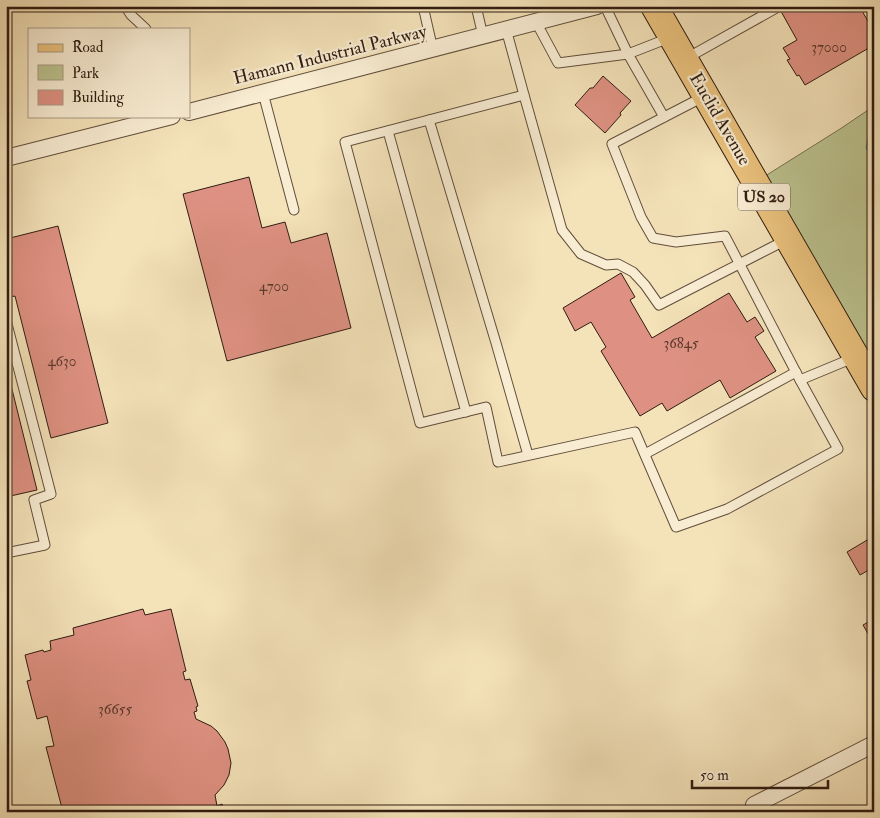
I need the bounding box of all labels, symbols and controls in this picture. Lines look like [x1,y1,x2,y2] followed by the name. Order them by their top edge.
[231,20,430,90] street label: Hamann Industrial Parkway
[28,28,190,118] legend
[72,38,104,57] text: Road
[811,38,847,57] house number: 37000
[72,64,99,83] text: Park
[684,68,756,170] street label: Euclid Avenue
[72,88,124,107] text: Building
[738,183,790,210] road number: US 20
[259,277,289,296] house number: 4700
[663,334,699,353] house number: 36845
[47,352,77,371] house number: 4630
[98,700,132,719] house number: 36655
[692,758,829,790] scale bar
[700,766,729,785] text: 50 m

